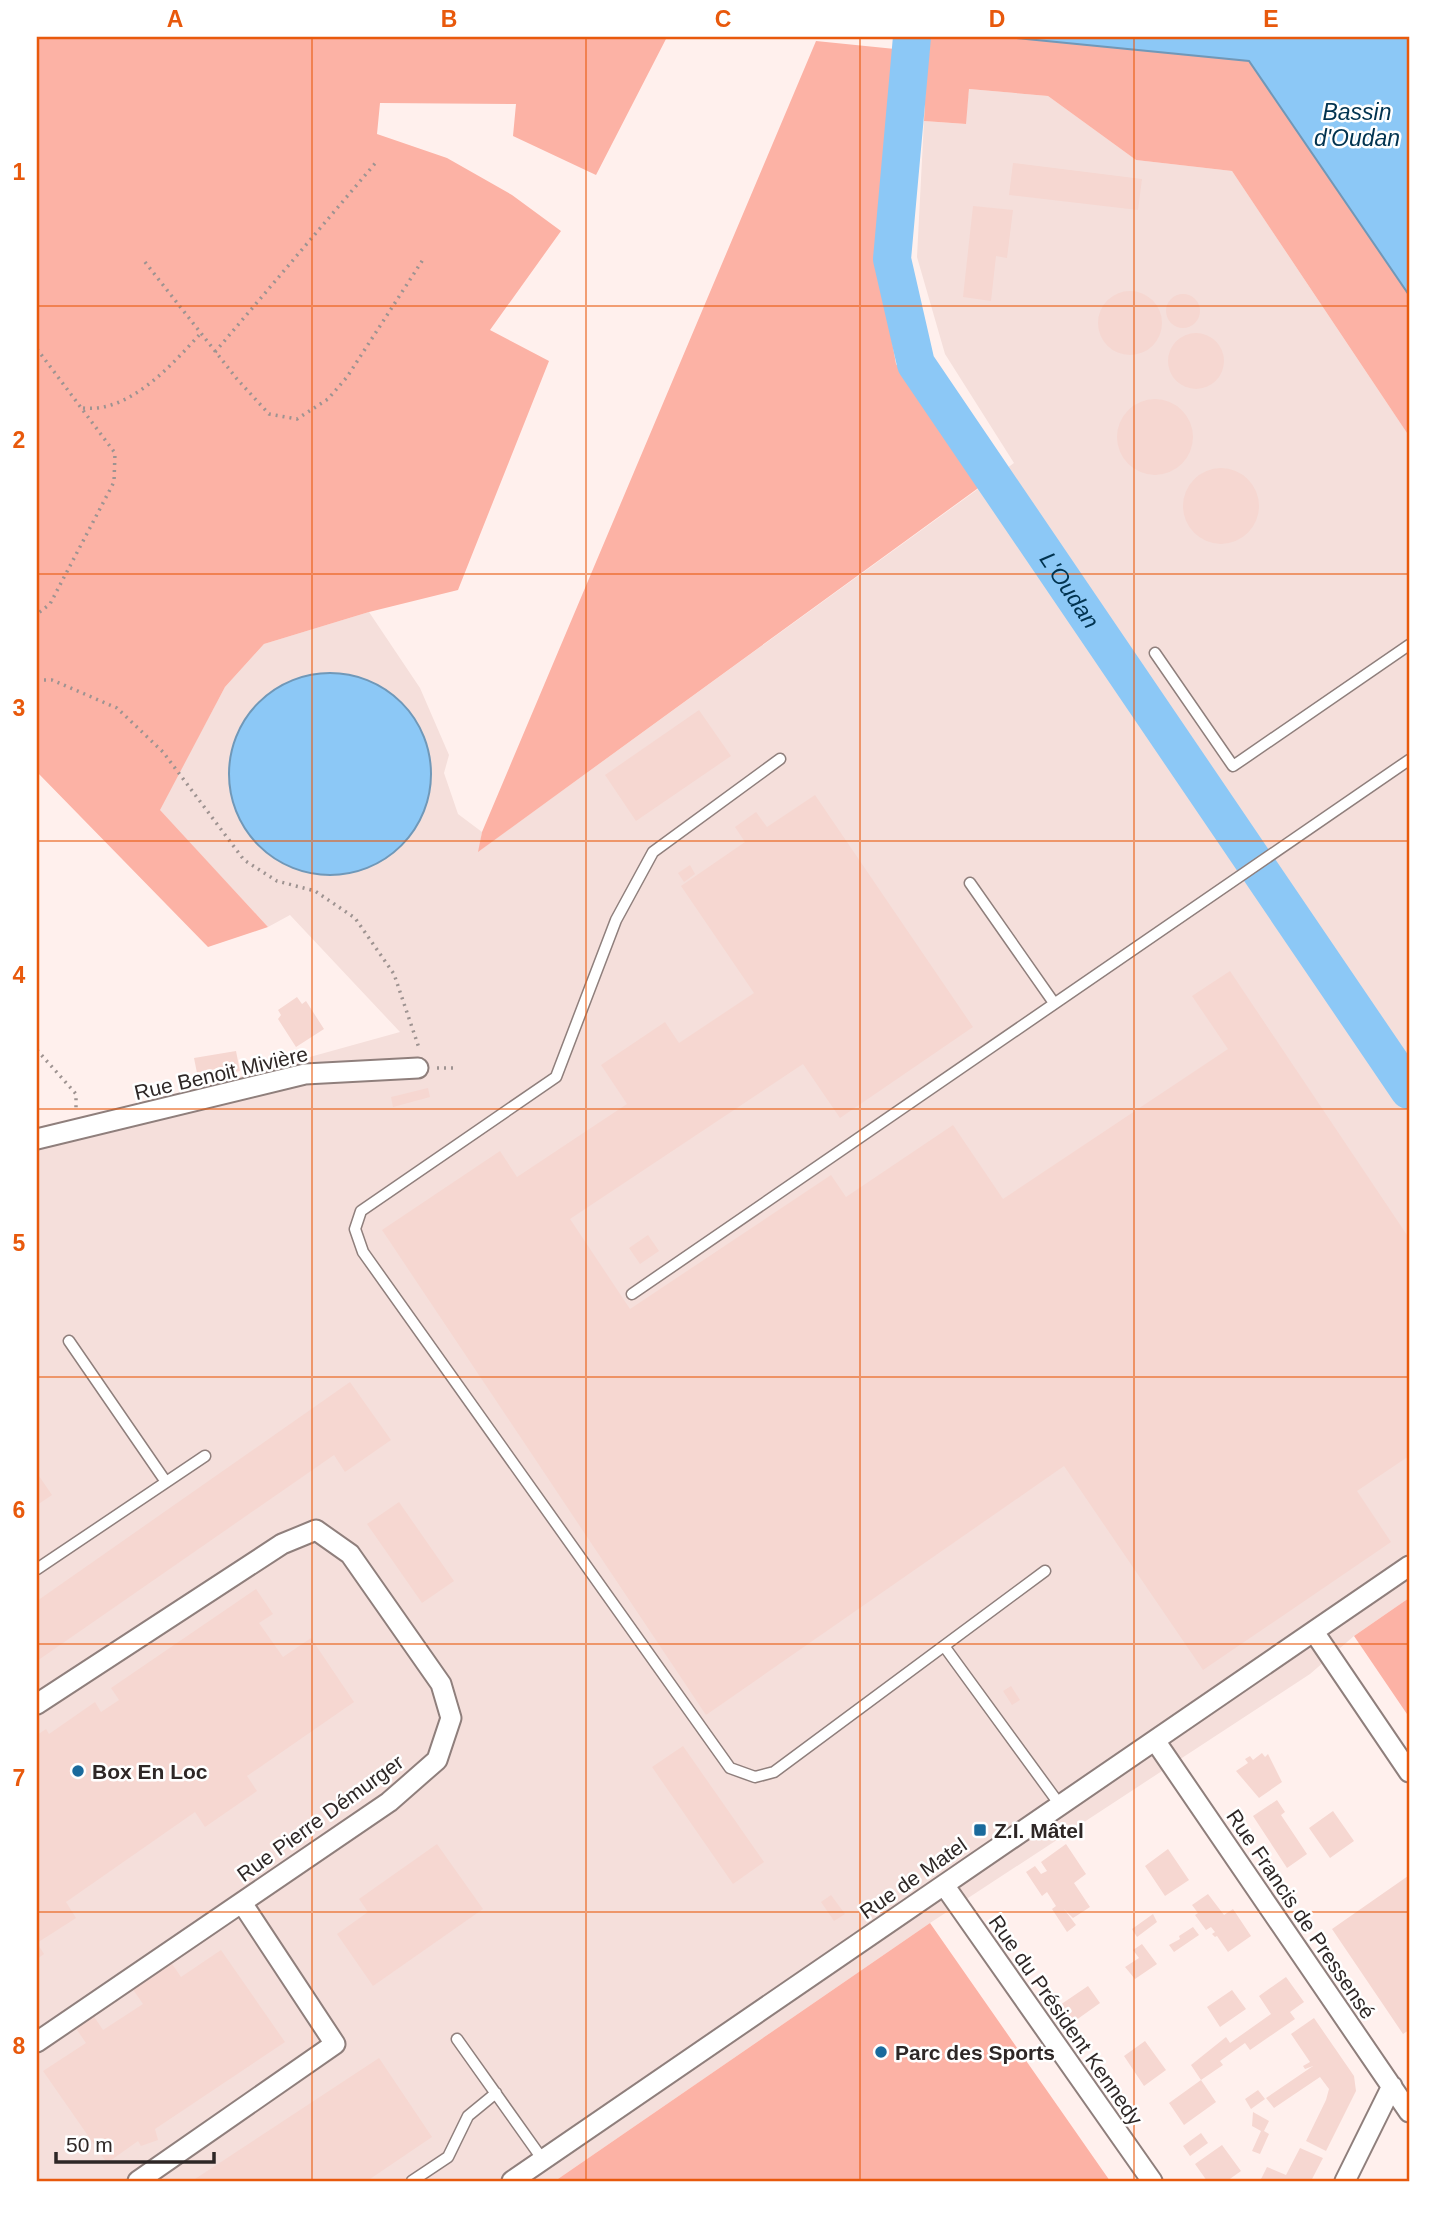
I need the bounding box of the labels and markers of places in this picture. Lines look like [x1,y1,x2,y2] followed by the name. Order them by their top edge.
[92,1760,208,1783] place label: Box En Loc
[70,1763,86,1779] marker: Box En Loc
[994,1819,1084,1842] place label: Z.I. Mâtel
[972,1822,988,1838] marker: Z.I. Mâtel
[895,2041,1055,2064] place label: Parc des Sports
[873,2044,889,2060] marker: Parc des Sports

